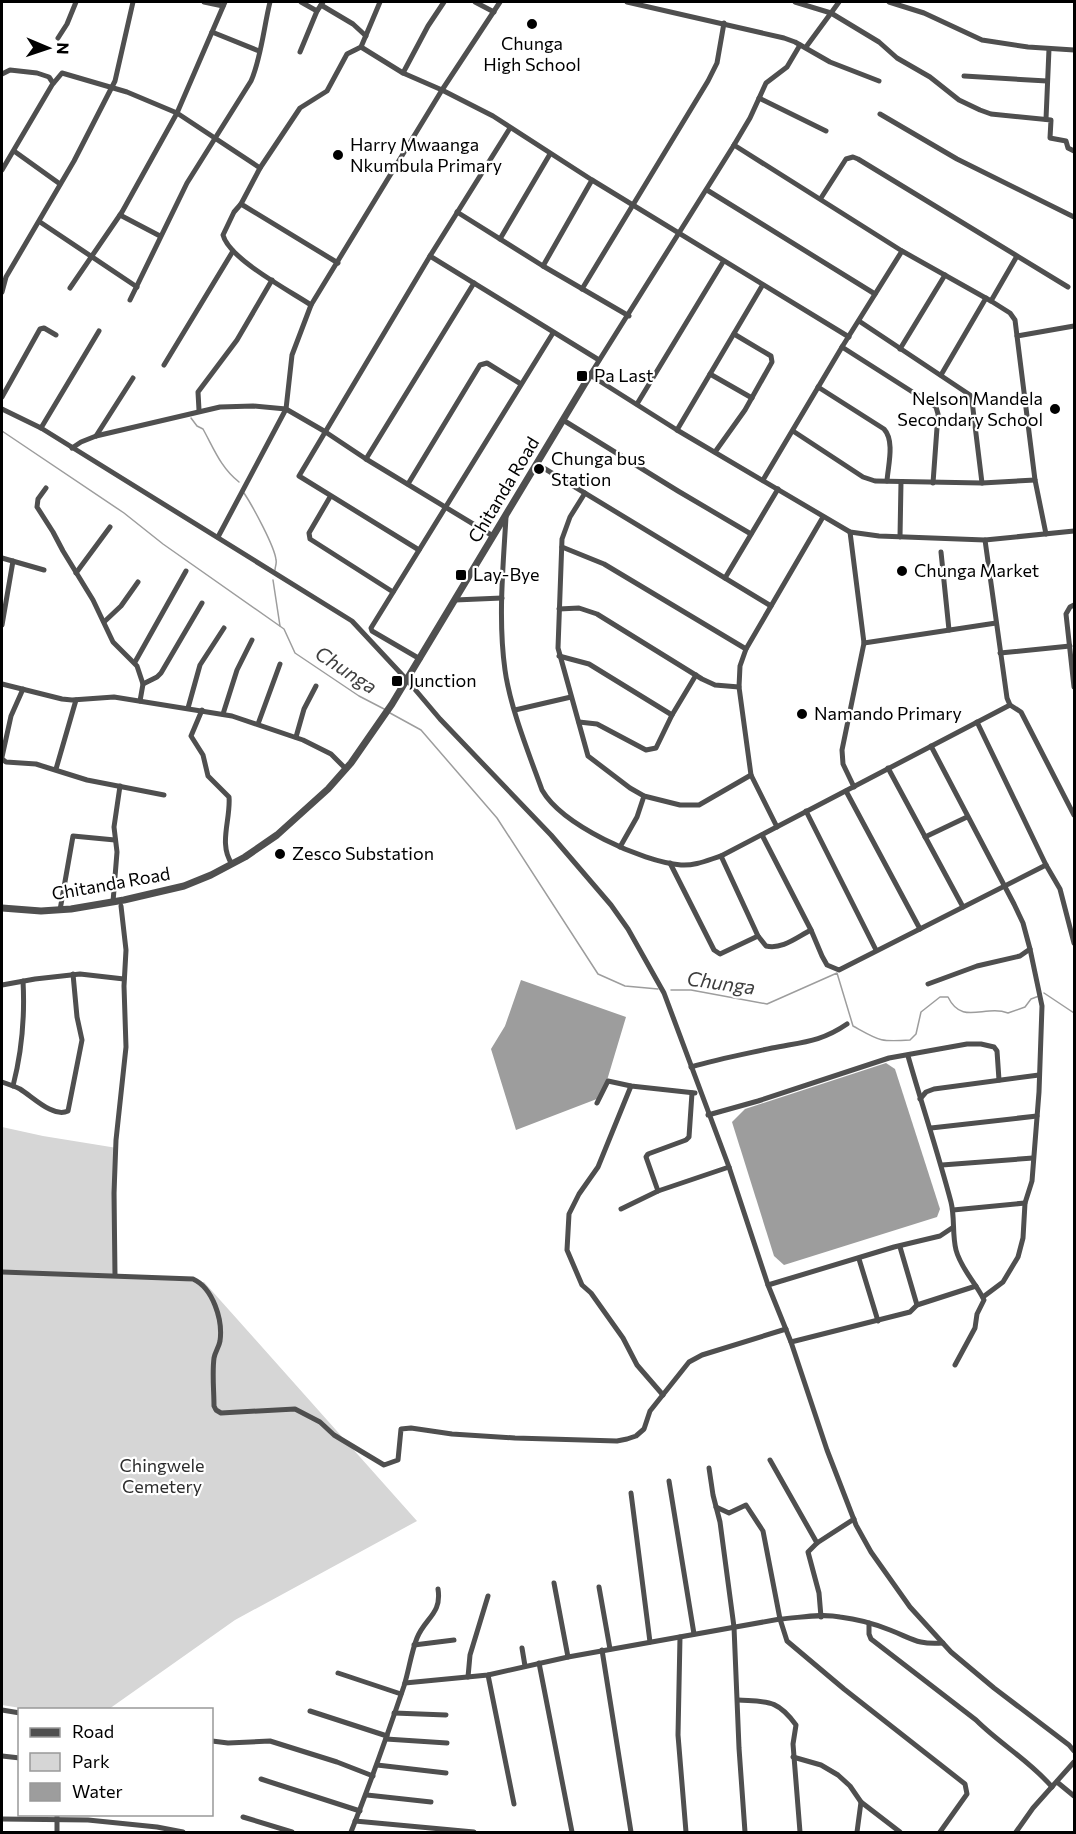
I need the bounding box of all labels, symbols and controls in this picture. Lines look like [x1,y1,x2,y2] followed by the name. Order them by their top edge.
[525,17,539,31] marker: Chunga High School
[18,18,78,78] north arrow
[483,32,581,75] place label: Chunga High School
[54,42,73,55] text: N
[350,133,502,176] place label: Harry Mwaanga Nkumbula Primary
[331,148,345,162] marker: Harry Mwaanga Nkumbula Primary
[594,364,653,386] place label: Pa Last
[575,369,589,383] marker: Pa Last
[897,387,1043,430] place label: Nelson Mandela Secondary School
[1048,402,1062,416] marker: Nelson Mandela Secondary School
[463,433,543,546] street label: Chitanda Road
[551,447,645,490] place label: Chunga bus Station
[532,462,546,476] marker: Chunga bus Station
[914,559,1039,581] place label: Chunga Market
[473,563,539,585] place label: Lay-Bye
[895,564,909,578] marker: Chunga Market
[454,568,468,582] marker: Lay-Bye
[311,640,382,698] water label: Chunga
[409,669,477,691] place label: Junction
[390,674,404,688] marker: Junction
[814,702,962,724] place label: Namando Primary
[795,707,809,721] marker: Namando Primary
[292,842,434,864] place label: Zesco Substation
[273,847,287,861] marker: Zesco Substation
[50,862,172,904] street label: Chitanda Road
[685,965,757,999] water label: Chunga
[120,1454,205,1497] park label: Chingwele Cemetery
[18,1708,213,1816] legend
[72,1720,114,1742] text: Road
[72,1750,110,1772] text: Park
[72,1780,123,1802] text: Water

